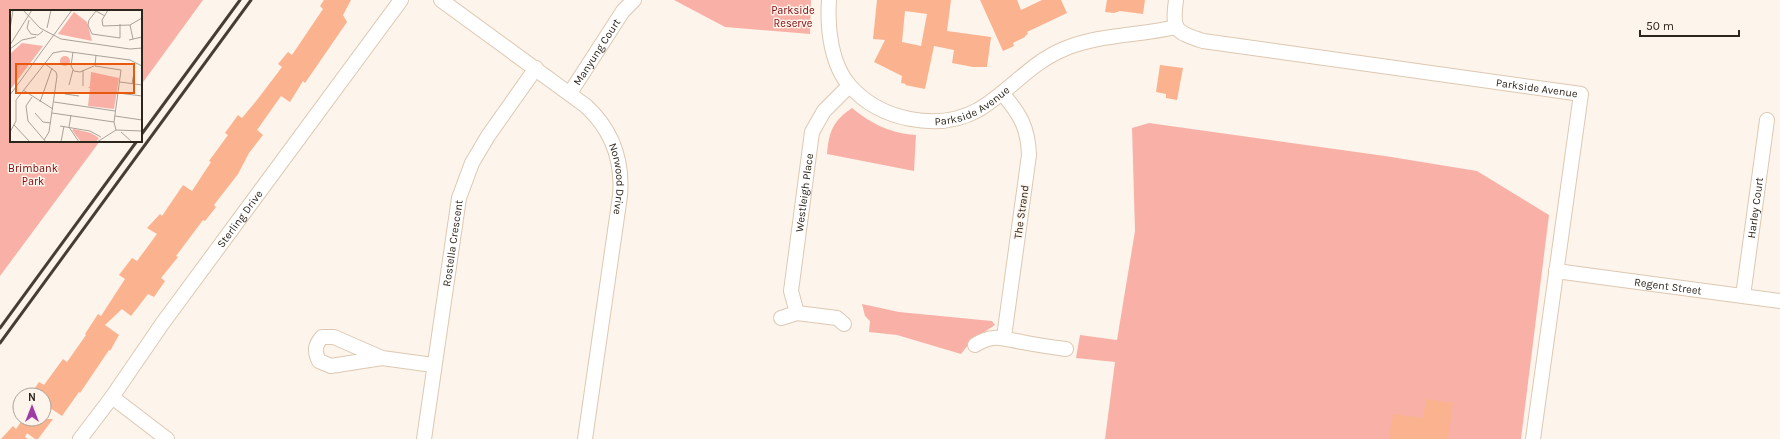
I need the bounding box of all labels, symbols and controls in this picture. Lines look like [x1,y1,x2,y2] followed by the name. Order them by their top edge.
[771,4,815,30] park label: Parkside Reserve
[10,10,142,142] inset map
[1640,12,1739,38] scale bar
[571,16,623,88] street label: Manyung Court
[1646,19,1674,33] text: 50 m
[1495,76,1579,101] street label: Parkside Avenue
[934,83,1013,128] street label: Parkside Avenue
[606,141,627,216] street label: Norwood Drive
[793,152,816,233] street label: Westleigh Place
[8,162,58,188] park label: Brimbank Park
[1745,177,1766,239] street label: Harley Court
[1011,184,1032,240] street label: The Strand
[215,188,266,250] street label: Sterling Drive
[440,199,466,287] street label: Rostella Crescent
[1633,276,1702,297] street label: Regent Street
[12,387,52,427] north arrow
[28,391,36,404] text: N

